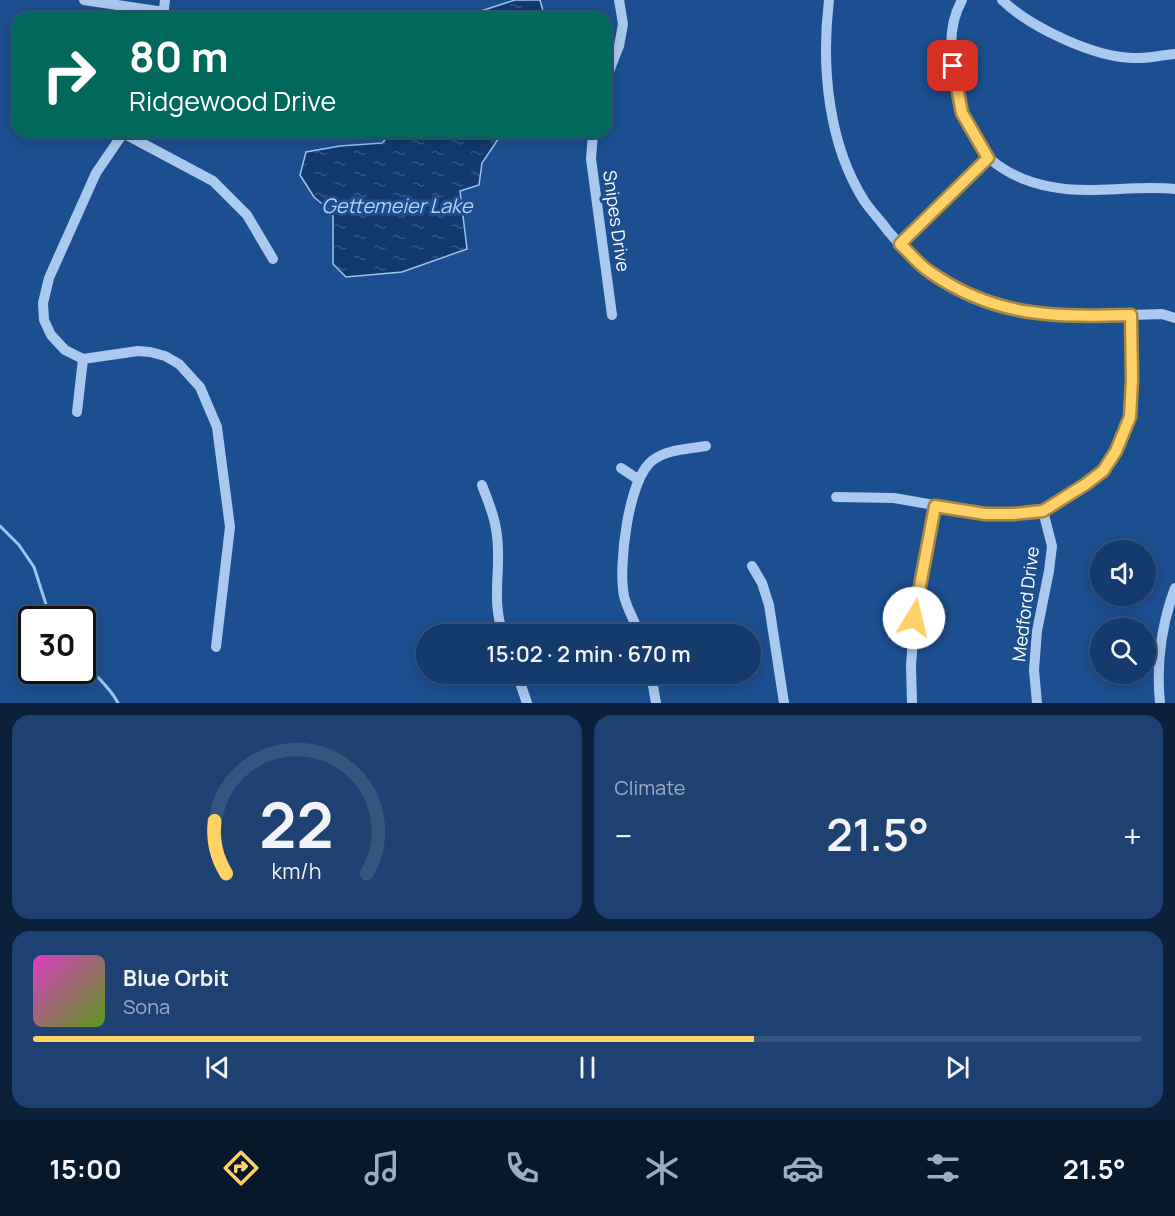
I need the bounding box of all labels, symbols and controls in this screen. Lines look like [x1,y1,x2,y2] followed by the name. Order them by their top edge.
[129,27,229,85] text: 80 m
[30,36,108,114] icon: right
[927,40,978,91] pin
[936,49,969,82] icon: arrive
[129,82,336,119] text: Ridgewood Drive
[598,169,636,273] street label: Snipes Drive
[322,192,474,219] water label: Gettemeier Lake
[1090,540,1156,684] map controls
[1090,540,1156,606] button: sound
[1006,545,1044,663] street label: Medford Drive
[882,586,946,650] position arrow
[18,606,96,684] speed limit sign: 30
[1090,618,1156,684] button: search
[486,639,691,669] text: 15:02 · 2 min · 670 m
[615,774,686,801] text: Climate
[260,781,334,867] text: 22
[826,803,929,865] text: 21.5°
[615,813,632,858] text: −
[1123,813,1142,858] text: +
[272,856,322,885] text: km/h
[123,963,229,993] text: Blue Orbit
[123,993,170,1020] text: Sona
[201,1051,234,1084] icon: previous
[571,1051,604,1084] icon: pause
[941,1051,974,1084] icon: next
[220,1147,262,1189] icon: directions
[361,1147,403,1189] icon: music
[501,1147,543,1189] icon: phone
[641,1147,683,1189] icon: climate
[782,1147,824,1189] icon: car
[922,1147,964,1189] icon: filters
[49,1150,122,1187] text: 15:00
[1063,1150,1126,1187] text: 21.5°

